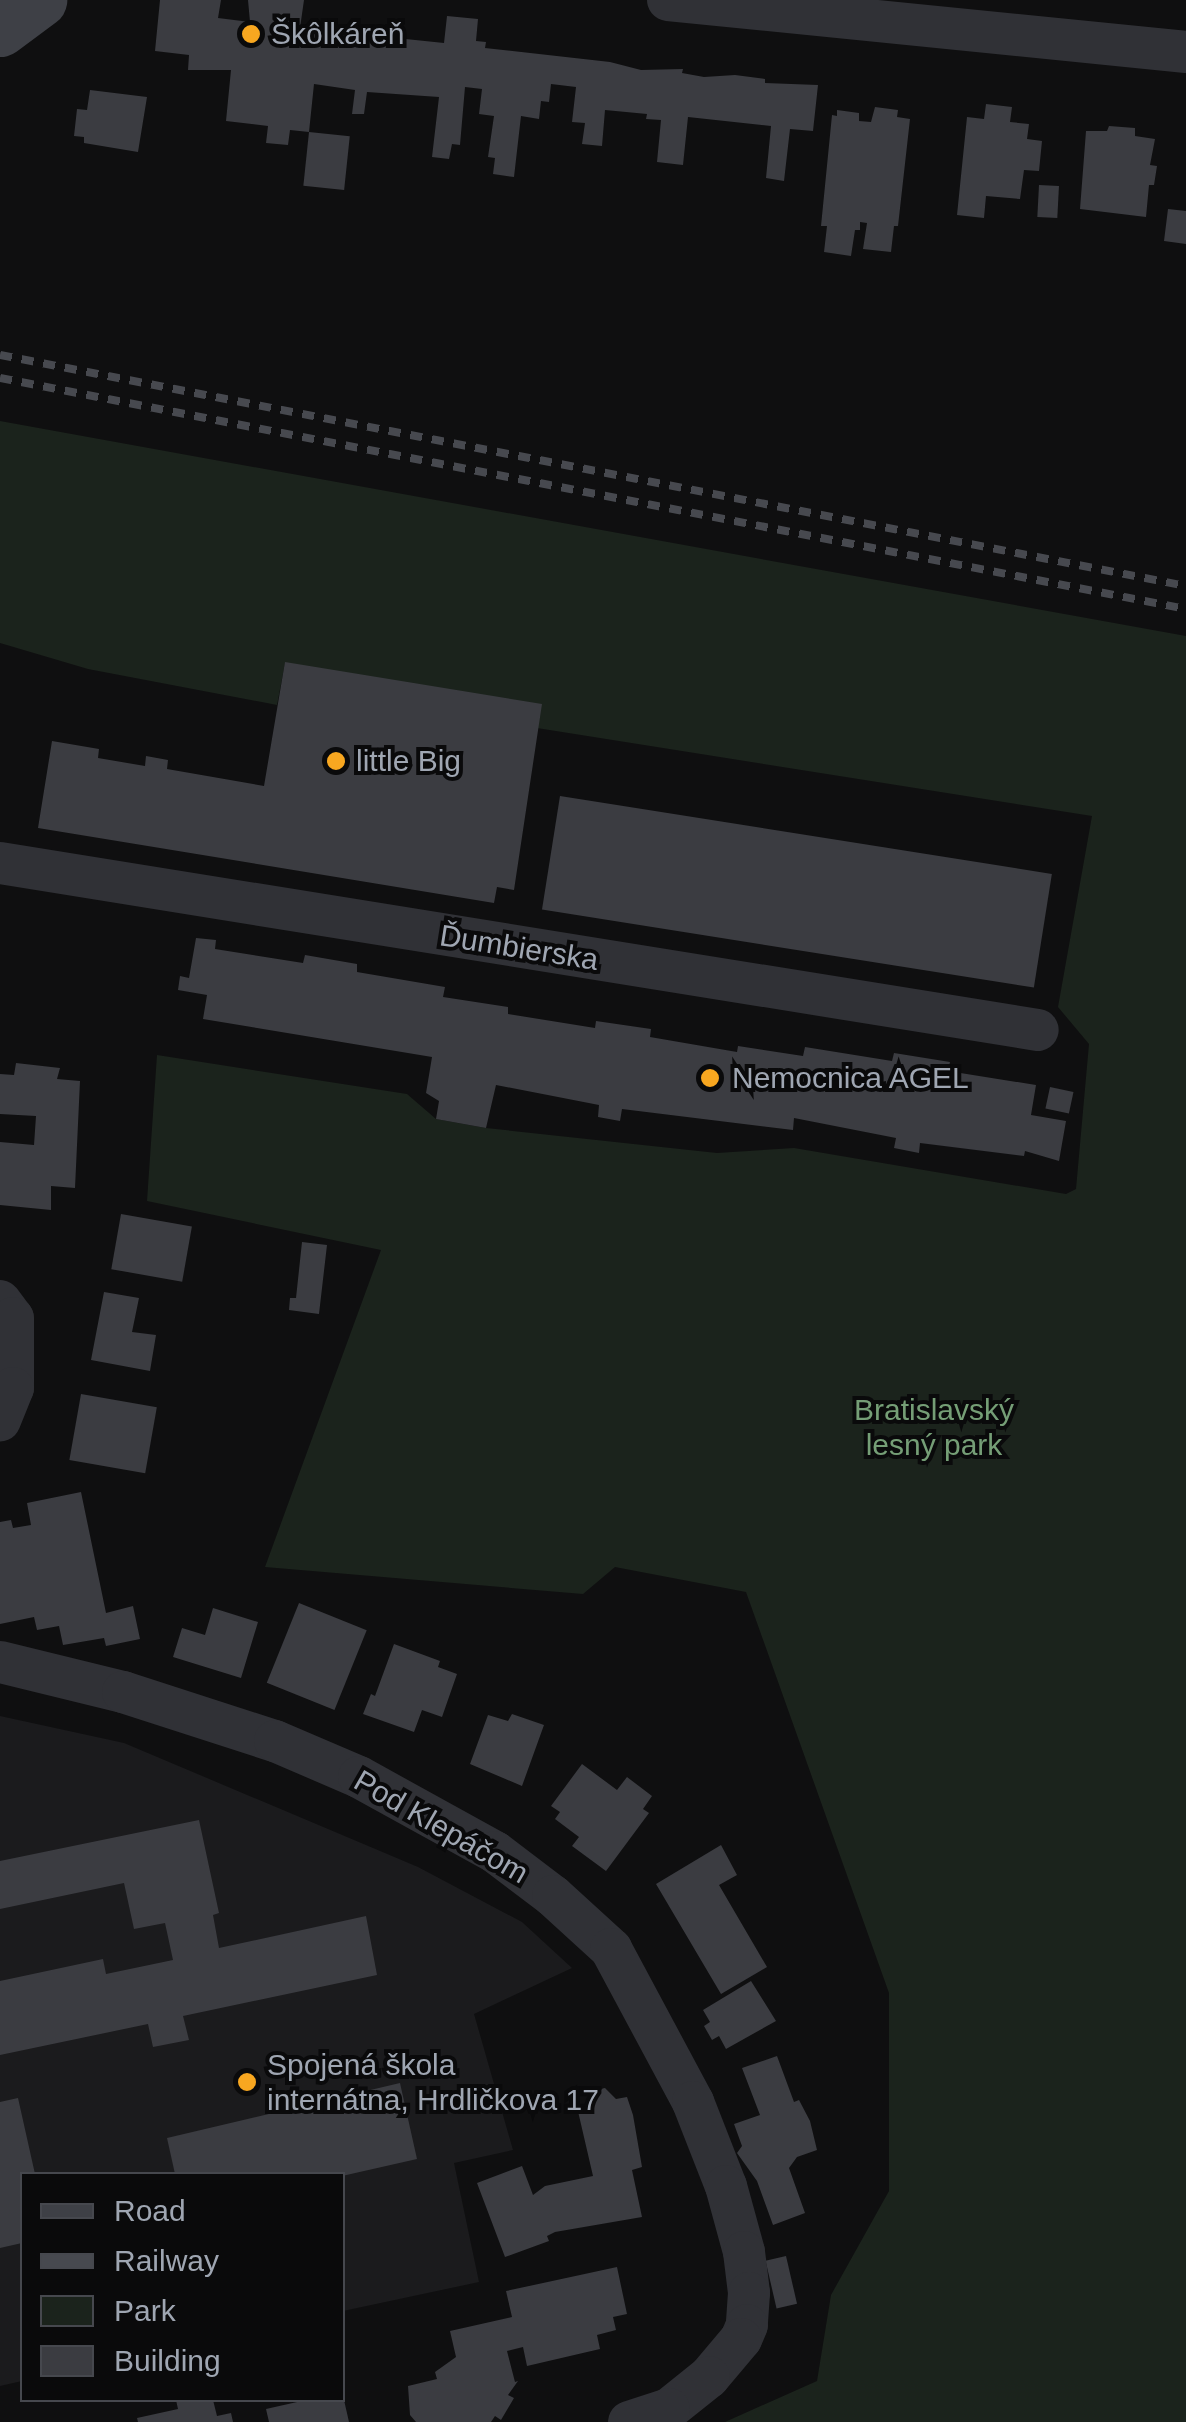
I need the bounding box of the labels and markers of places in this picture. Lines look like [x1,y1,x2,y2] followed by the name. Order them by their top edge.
[271,16,404,52] place label: Škôlkáreň
[240,23,262,45] marker: Škôlkáreň
[356,743,461,779] place label: little Big
[325,750,347,772] marker: little Big
[732,1060,970,1096] place label: Nemocnica AGEL
[697,1065,723,1091] marker: Nemocnica AGEL
[267,2047,599,2118] place label: Spojená škola internátna, Hrdličkova 17
[236,2071,258,2093] marker: Spojená škola internátna, Hrdličkova 17

